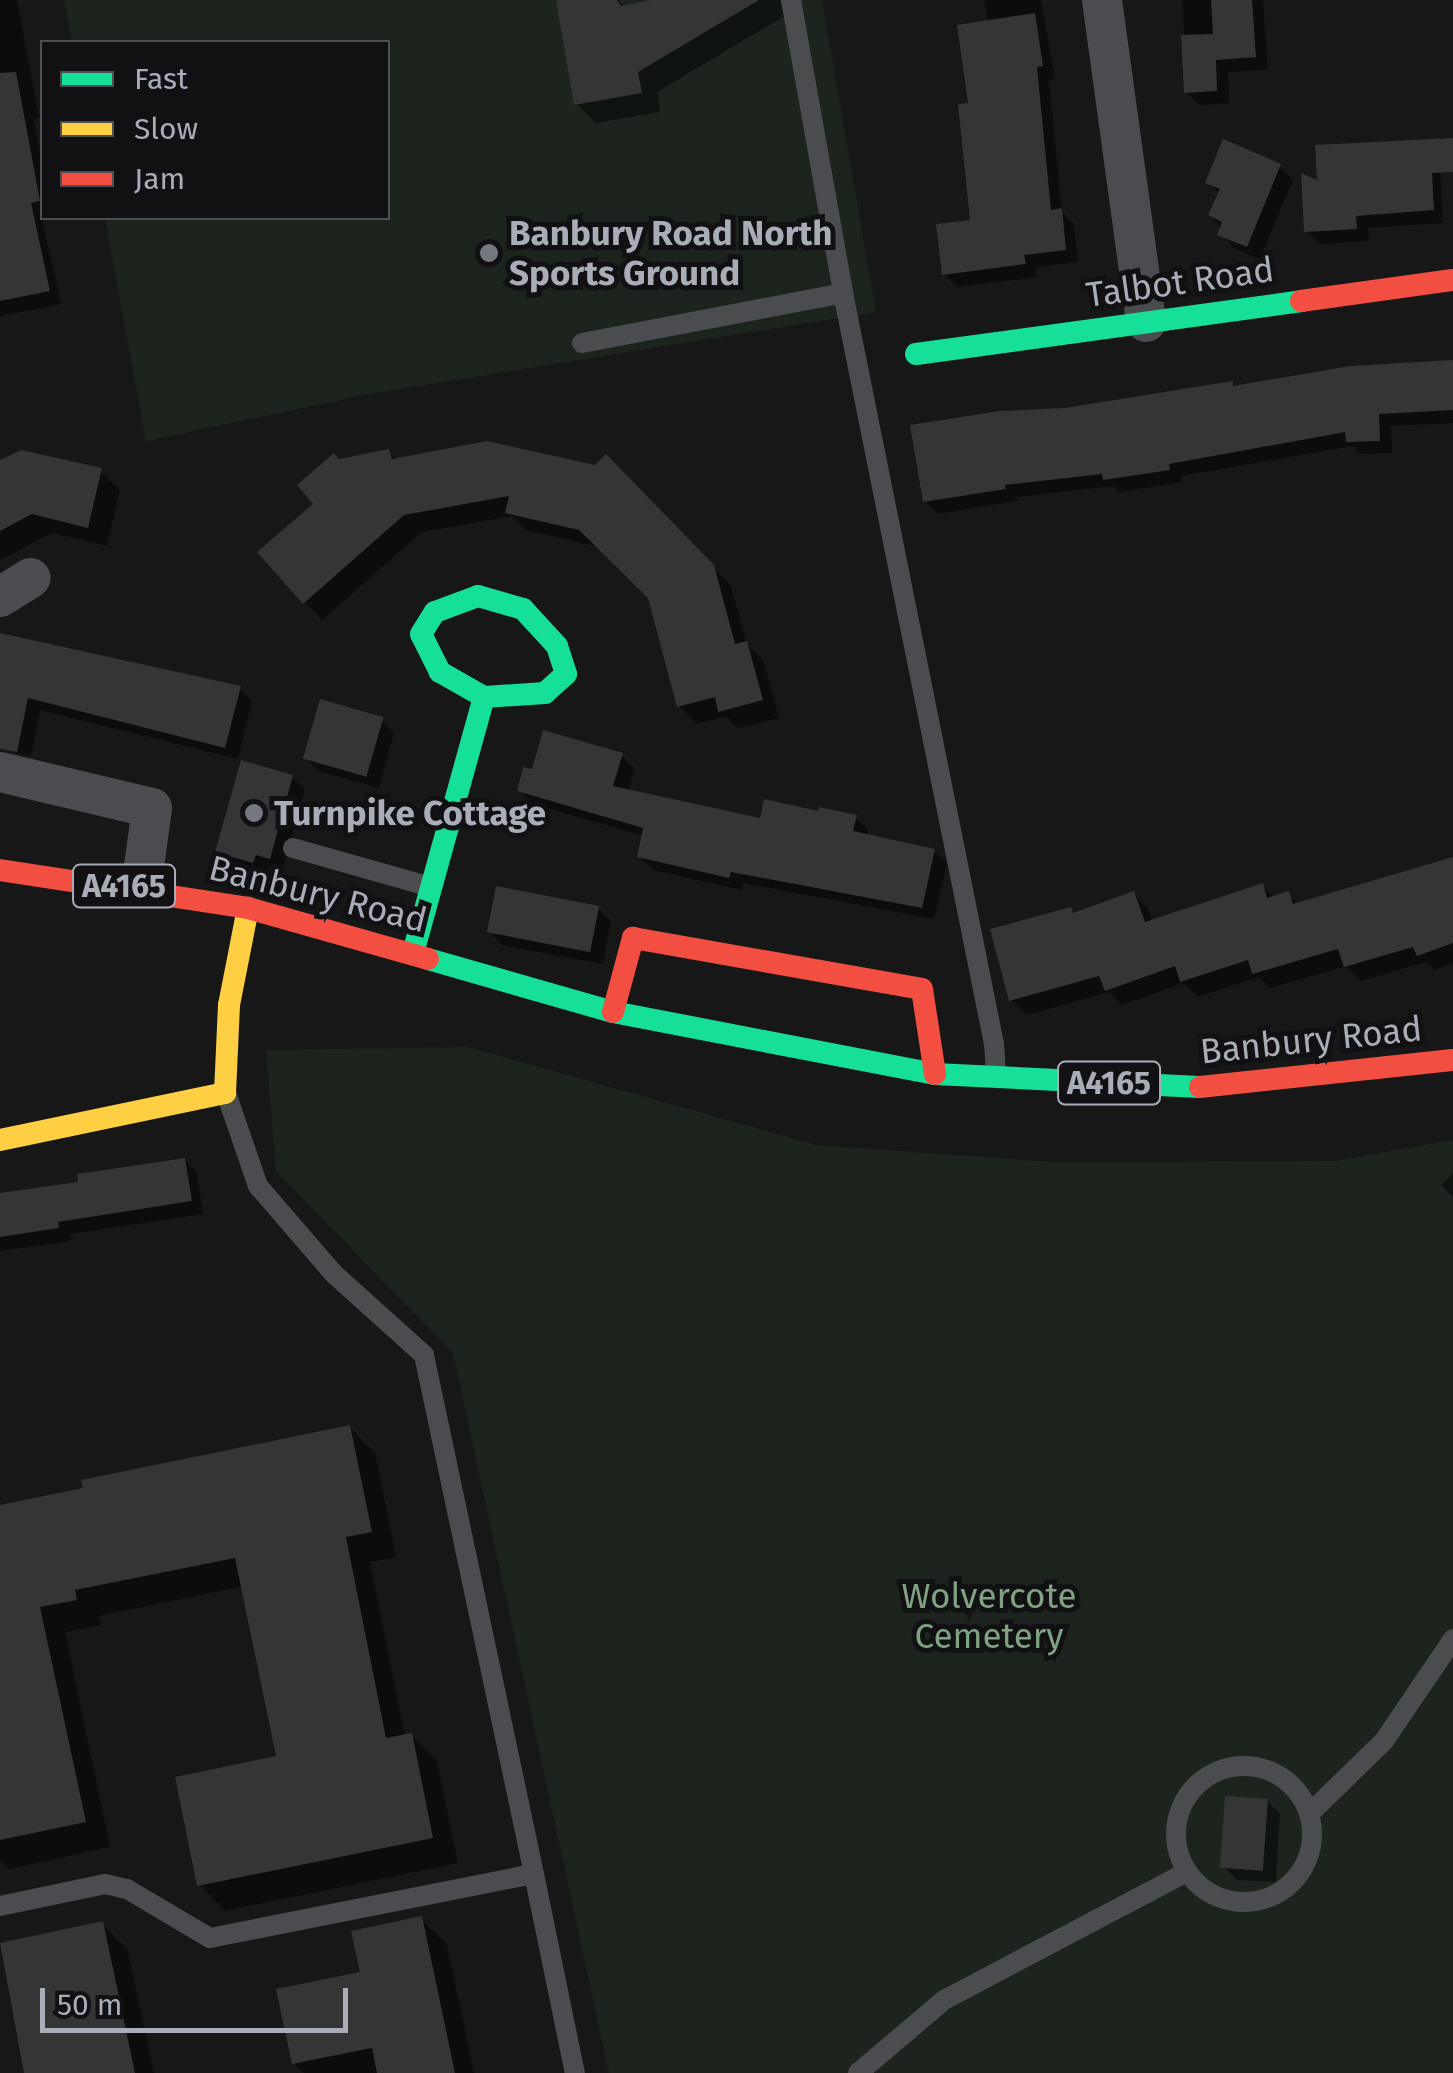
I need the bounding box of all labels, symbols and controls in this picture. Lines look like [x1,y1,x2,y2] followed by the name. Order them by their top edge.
[40,40,390,220] legend
[134,61,188,97] text: Fast
[134,111,198,147] text: Slow
[134,161,185,197] text: Jam
[509,212,832,294] place label: Banbury Road North Sports Ground
[478,242,500,264] marker: Banbury Road North Sports Ground
[1083,248,1277,316] street label: Talbot Road
[274,792,546,834] place label: Turnpike Cottage
[243,802,265,824] marker: Turnpike Cottage
[205,847,431,941] street label: Banbury Road
[72,859,176,913] road number: A4165
[1198,1007,1424,1073] street label: Banbury Road
[1056,1056,1162,1110] road number: A4165
[901,1575,1077,1657] park label: Wolvercote Cemetery
[45,1968,352,2030] scale bar
[57,1987,122,2023] text: 50 m

